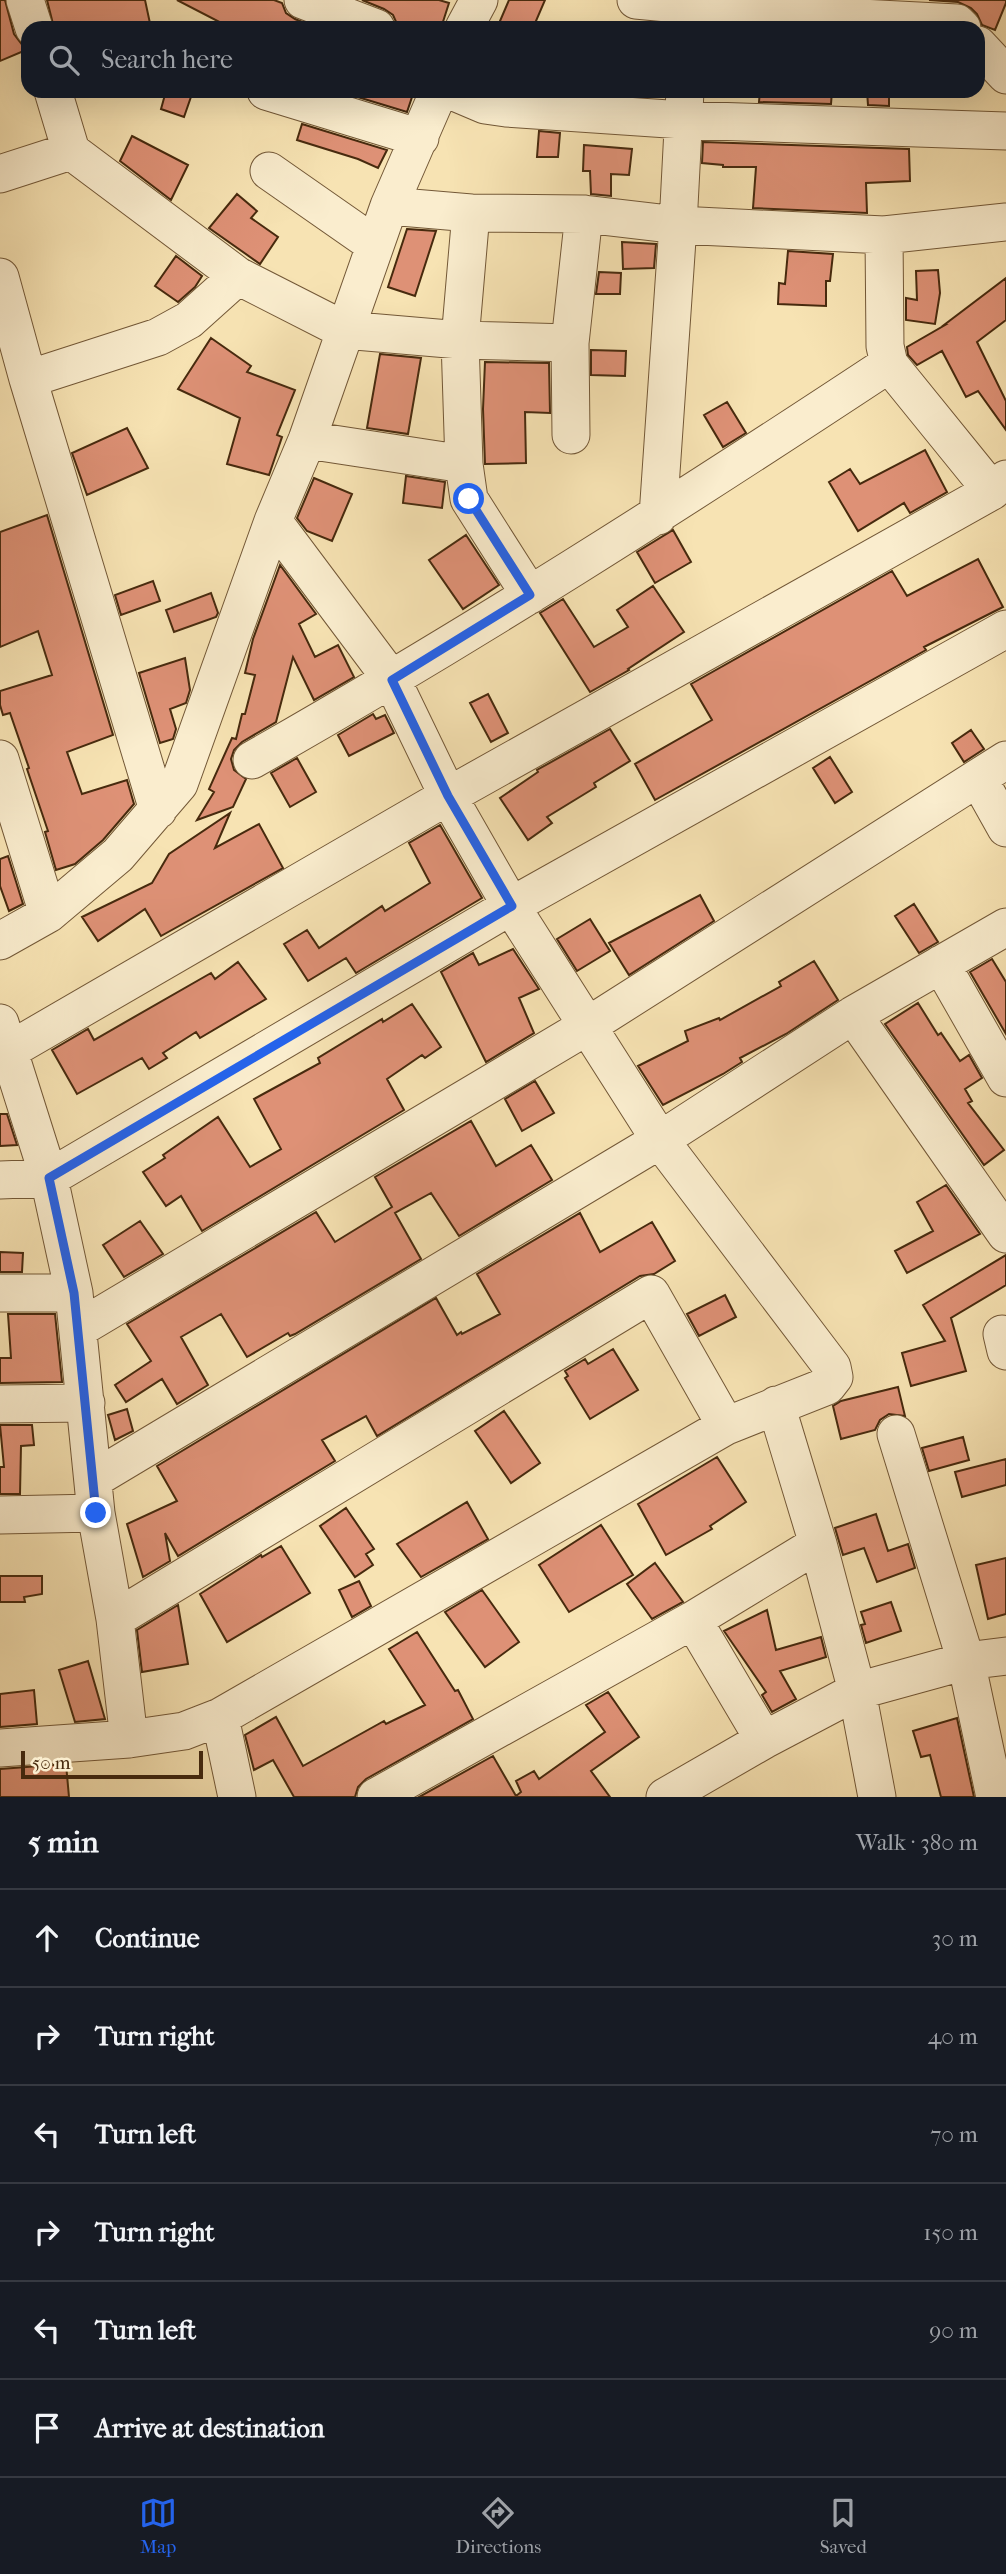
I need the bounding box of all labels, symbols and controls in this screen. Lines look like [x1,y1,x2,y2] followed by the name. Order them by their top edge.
[21,21,985,98] search box
[45,41,83,79] icon: search
[101,44,233,75] text: Search here
[453,483,484,514] route start
[80,1497,111,1528] route end
[21,1748,203,1780] scale bar
[32,1752,71,1774] text: 50 m
[28,1825,99,1860] text: 5 min
[856,1829,978,1856] text: Walk · 380 m
[28,1919,66,1957] icon: ahead
[95,1923,200,1954] text: Continue
[932,1925,978,1952] text: 30 m
[28,2017,66,2055] icon: right
[95,2021,215,2052] text: Turn right
[928,2023,978,2050] text: 40 m
[28,2115,66,2153] icon: left
[95,2119,196,2150] text: Turn left
[930,2121,978,2148] text: 70 m
[28,2213,66,2251] icon: right
[95,2217,215,2248] text: Turn right
[923,2219,978,2246] text: 150 m
[28,2311,66,2349] icon: left
[95,2315,196,2346] text: Turn left
[929,2317,978,2344] text: 90 m
[28,2409,66,2447] icon: arrive
[95,2413,325,2444] text: Arrive at destination
[139,2494,177,2558] tab: Map
[456,2494,541,2558] tab: Directions
[820,2494,867,2558] tab: Saved

